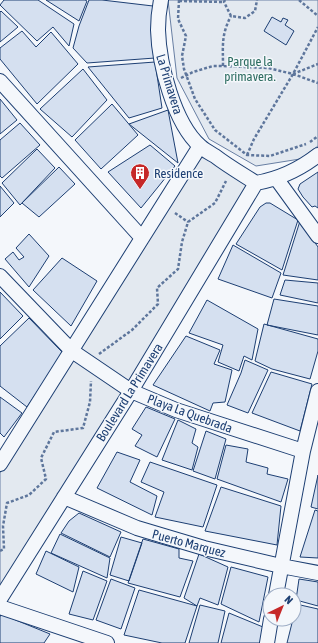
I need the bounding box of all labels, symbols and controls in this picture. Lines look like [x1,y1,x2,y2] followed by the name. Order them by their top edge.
[153,52,186,116] street label: La Primavera
[224,54,276,84] park label: Parque la primavera.
[129,162,151,190] building icon: Residence
[154,166,203,181] place label: Residence
[93,340,166,444] street label: Boulevard La Primavera
[145,391,234,436] street label: Playa La Quebrada
[151,526,228,561] street label: Puerto Marquez
[262,587,302,627] north arrow
[282,593,295,606] text: N

